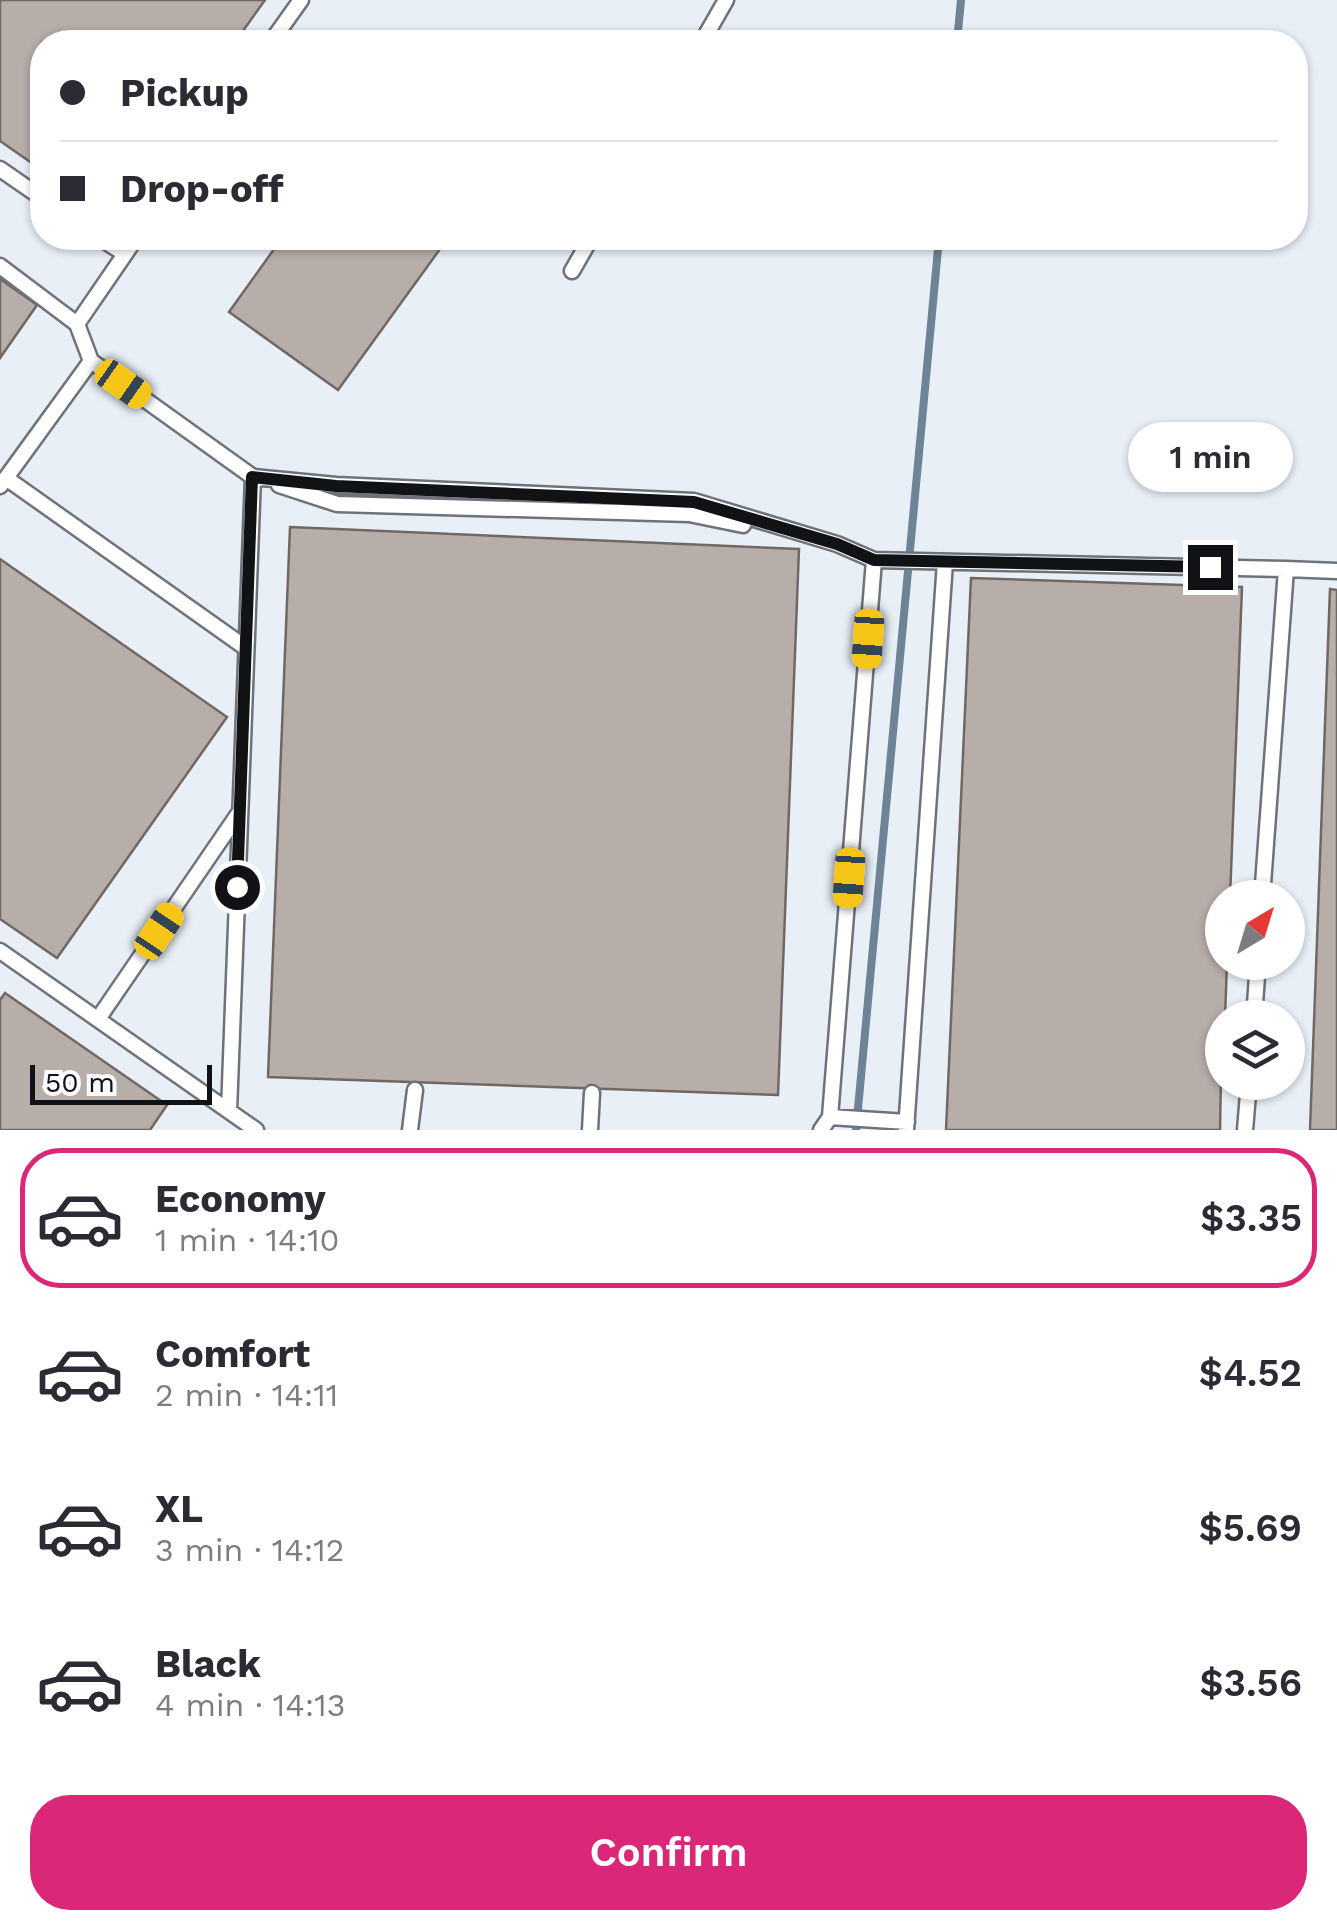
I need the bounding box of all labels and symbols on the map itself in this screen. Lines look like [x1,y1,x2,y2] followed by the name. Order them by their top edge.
[90,355,156,413] car
[1128,422,1292,492] callout: 1 min
[1188,545,1233,590] route end
[851,608,885,670] car
[832,847,866,909] car
[215,865,260,910] route start
[1205,880,1305,980] north arrow
[130,898,188,964] car
[30,1060,212,1104] scale bar

